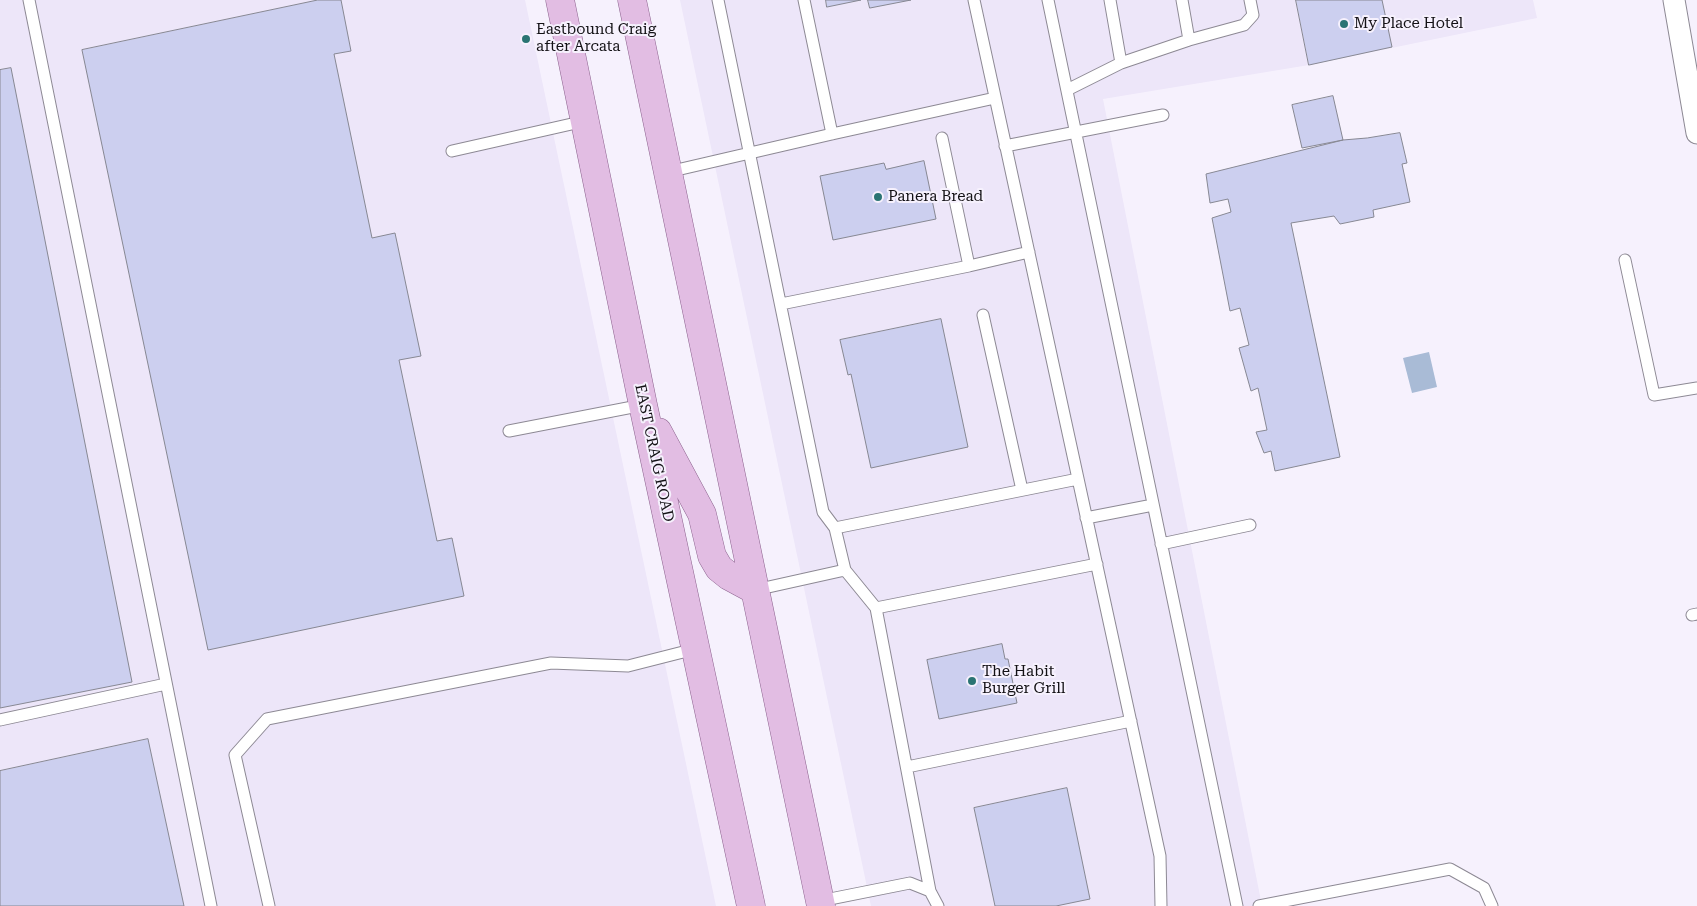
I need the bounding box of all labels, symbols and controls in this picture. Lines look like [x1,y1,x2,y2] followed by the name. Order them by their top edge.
[1354,15,1463,33] place label: My Place Hotel
[1338,18,1350,30] marker: My Place Hotel
[536,21,656,56] place label: Eastbound Craig after Arcata
[520,33,532,45] marker: Eastbound Craig after Arcata
[888,188,983,206] place label: Panera Bread
[872,191,884,203] marker: Panera Bread
[631,383,677,523] street label: EAST CRAIG ROAD
[982,663,1065,698] place label: The Habit Burger Grill
[966,675,978,687] marker: The Habit Burger Grill

